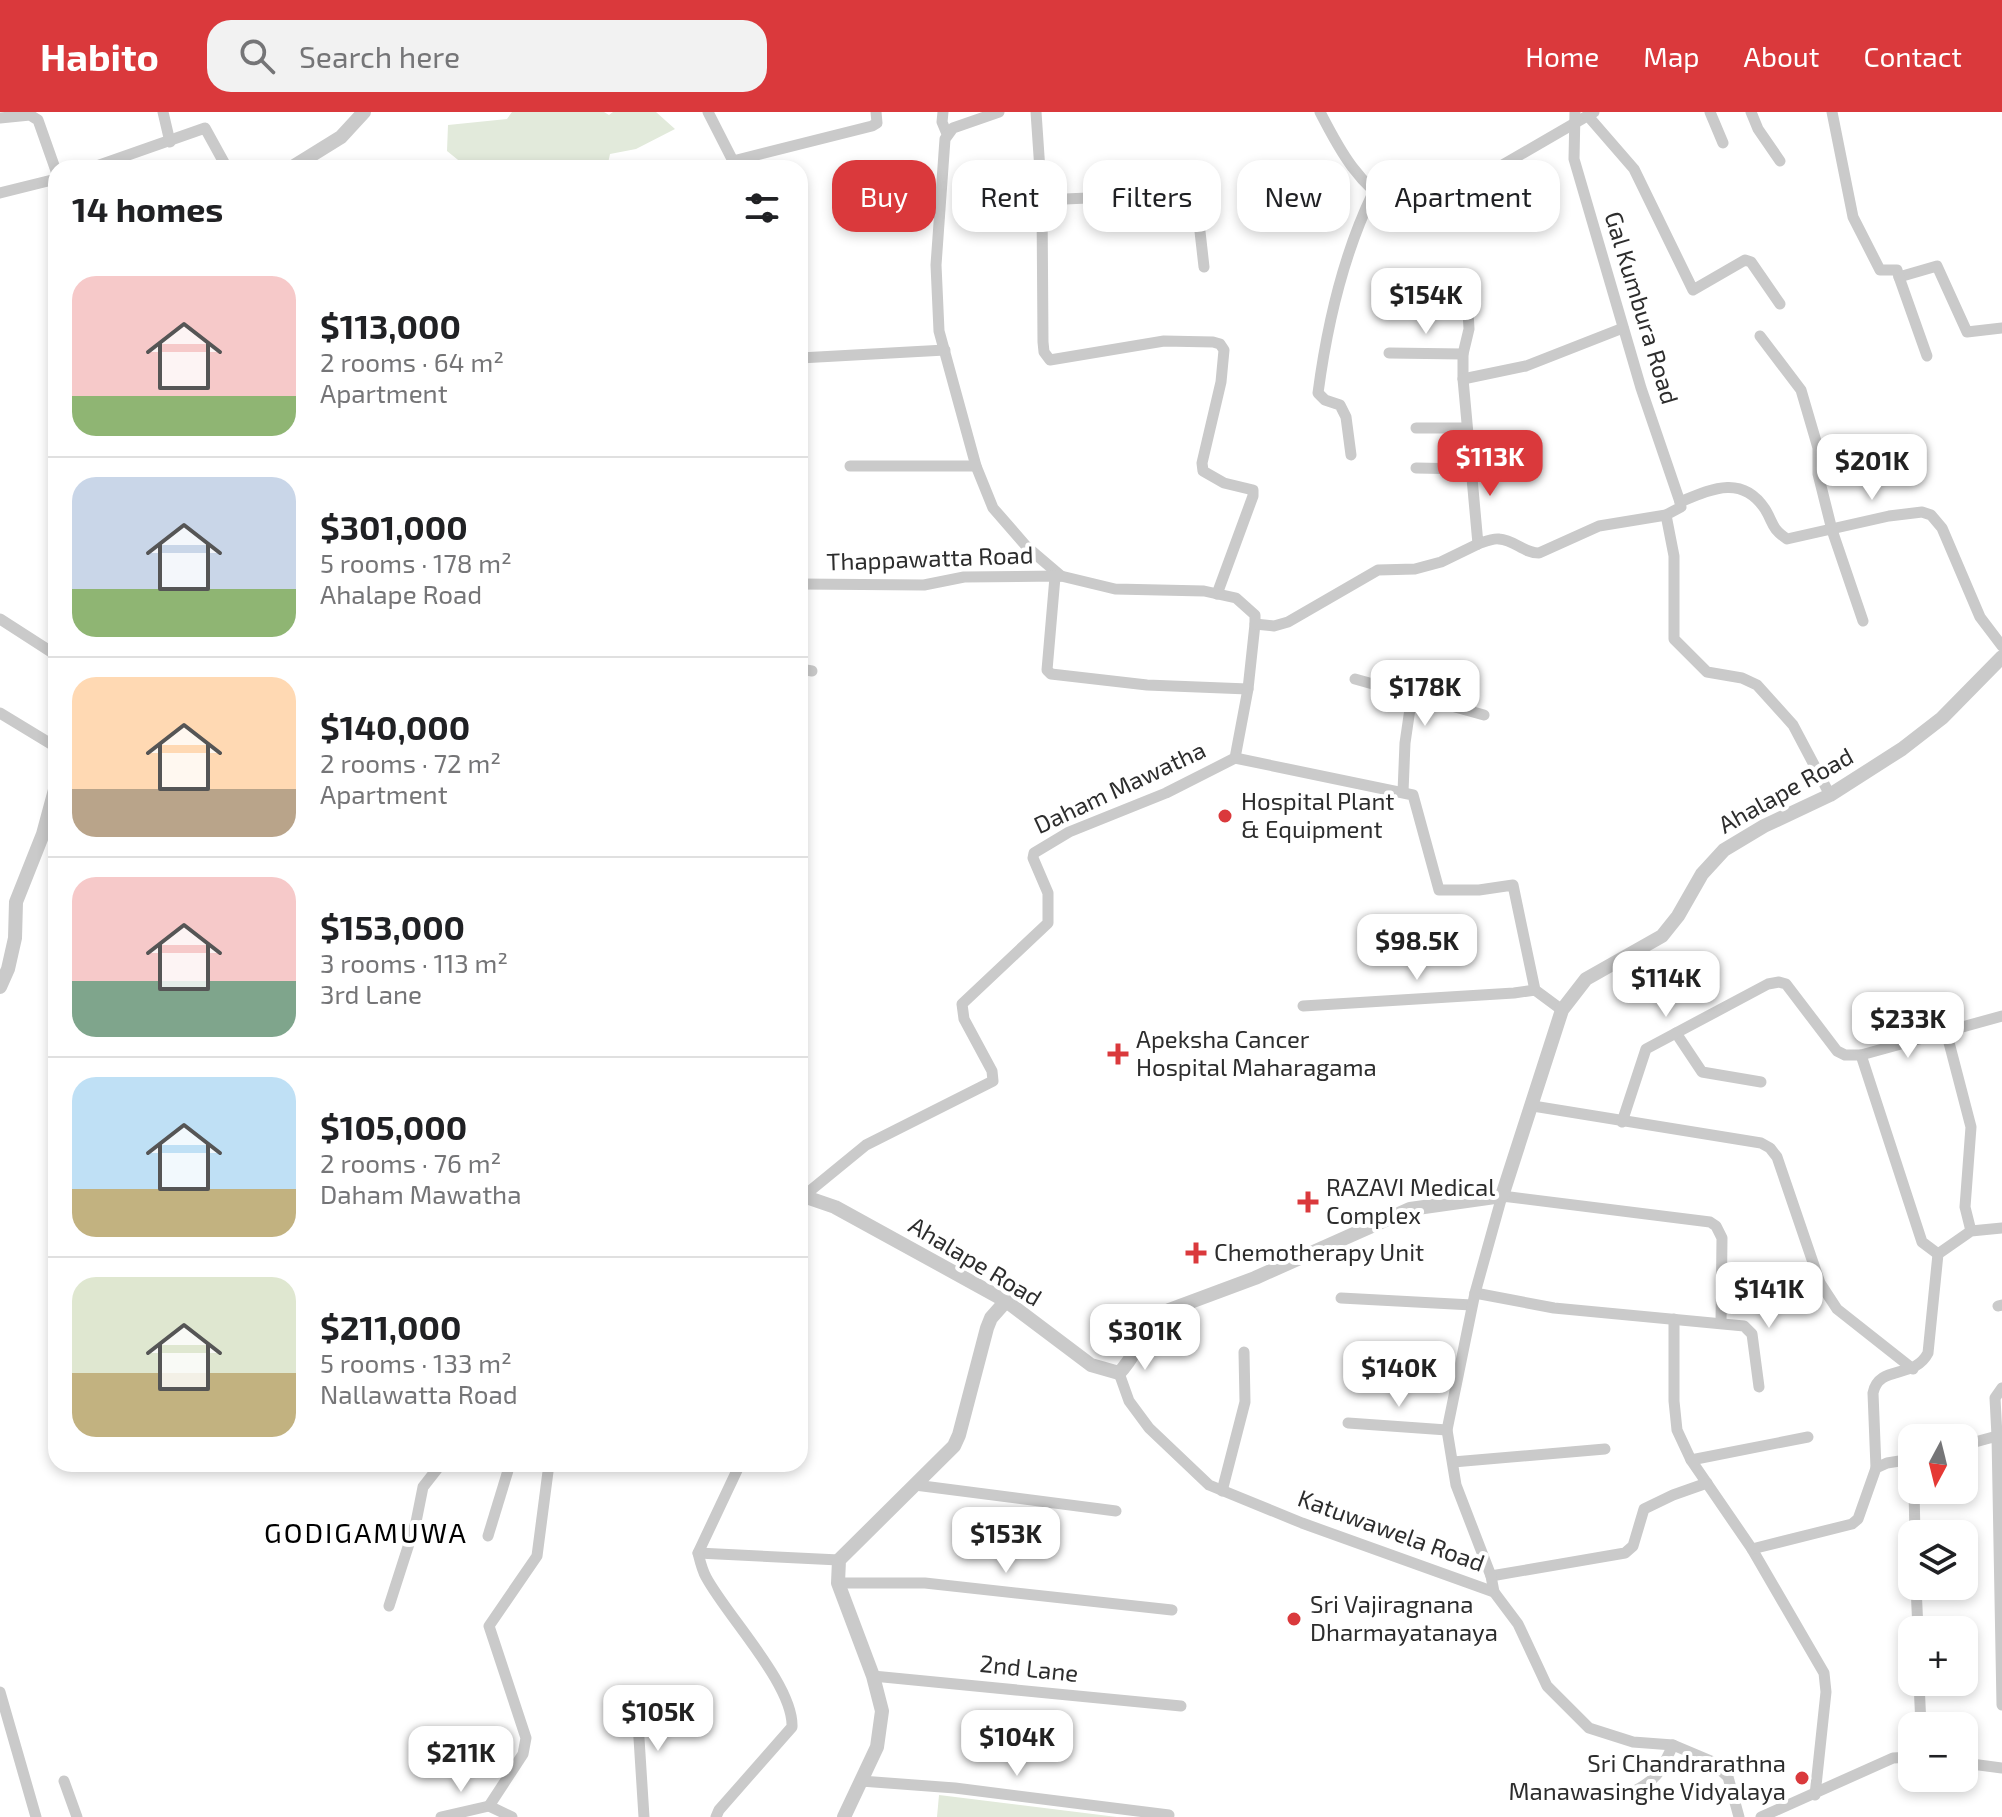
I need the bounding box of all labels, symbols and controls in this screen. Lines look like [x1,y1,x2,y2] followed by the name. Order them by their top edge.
[207,20,767,92] search box
[40,33,159,79] text: Habito
[235,34,279,78] icon: search
[299,38,460,74] text: Search here
[1525,39,1599,73] text: Home
[1643,39,1700,73] text: Map
[1744,39,1819,73] text: About
[1863,39,1962,73] text: Contact
[832,160,936,232] chip: Buy
[952,160,1067,232] chip: Rent
[1083,160,1221,232] chip: Filters
[1237,160,1350,232] chip: New
[1366,160,1560,232] chip: Apartment
[740,186,784,230] icon: filters
[72,188,223,229] text: 14 homes
[1599,208,1685,407] street label: Gal Kumbura Road
[1370,268,1482,336] pin: $154K
[1389,278,1463,309] text: $154K
[320,305,461,346] text: $113,000
[136,308,232,404] icon: home
[320,346,504,377] text: 2 rooms · 64 m²
[320,377,448,408] text: Apartment
[1434,430,1546,498] pin: $113K
[1816,434,1928,502] pin: $201K
[1456,440,1524,471] text: $113K
[1835,444,1909,475] text: $201K
[320,506,468,547] text: $301,000
[136,509,232,605] icon: home
[826,539,1034,576] street label: Thappawatta Road
[320,547,512,578] text: 5 rooms · 178 m²
[320,578,482,609] text: Ahalape Road
[1369,660,1481,728] pin: $178K
[1389,670,1461,701] text: $178K
[320,706,470,747] text: $140,000
[136,709,232,805] icon: home
[1029,734,1210,839] street label: Daham Mawatha
[1713,741,1858,839] street label: Ahalape Road
[320,747,501,778] text: 2 rooms · 72 m²
[320,778,448,809] text: Apartment
[1241,786,1394,843] place label: Hospital Plant & Equipment
[1216,807,1234,825] marker: Hospital Plant & Equipment
[320,906,465,947] text: $153,000
[136,909,232,1005] icon: home
[1352,914,1482,982] pin: $98.5K
[1375,924,1459,955] text: $98.5K
[320,947,508,978] text: 3 rooms · 113 m²
[1610,951,1722,1019] pin: $114K
[1631,961,1701,992] text: $114K
[320,978,422,1009] text: 3rd Lane
[1852,992,1964,1060] pin: $233K
[1870,1002,1946,1033] text: $233K
[1136,1024,1377,1081] place label: Apeksha Cancer Hospital Maharagama
[1107,1043,1129,1065] marker: Apeksha Cancer Hospital Maharagama
[320,1106,467,1147] text: $105,000
[136,1109,232,1205] icon: home
[320,1147,501,1178] text: 2 rooms · 76 m²
[1326,1172,1495,1229] place label: RAZAVI Medical Complex
[320,1178,521,1209] text: Daham Mawatha
[1297,1191,1319,1213] marker: RAZAVI Medical Complex
[904,1210,1047,1312] street label: Ahalape Road
[1214,1237,1424,1266] place label: Chemotherapy Unit
[1185,1242,1207,1264] marker: Chemotherapy Unit
[1713,1262,1825,1330] pin: $141K
[1734,1272,1804,1303] text: $141K
[1089,1304,1201,1372] pin: $301K
[320,1306,461,1347] text: $211,000
[136,1309,232,1405] icon: home
[1108,1314,1182,1345] text: $301K
[1343,1341,1455,1409] pin: $140K
[320,1347,512,1378] text: 5 rooms · 133 m²
[1361,1351,1437,1382] text: $140K
[320,1378,518,1409] text: Nallawatta Road
[1898,1424,1978,1504] north arrow
[1898,1424,1978,1792] map controls
[1294,1482,1489,1577] street label: Katuwawela Road
[950,1507,1062,1575] pin: $153K
[264,1515,468,1549] district label: GODIGAMUWA
[970,1517,1042,1548] text: $153K
[1898,1520,1978,1600] button: layers
[1310,1589,1498,1646] place label: Sri Vajiragnana Dharmayatanaya
[1285,1610,1303,1628] marker: Sri Vajiragnana Dharmayatanaya
[1898,1616,1978,1696] button: +
[978,1648,1080,1687] street label: 2nd Lane
[602,1685,714,1753] pin: $105K
[621,1695,695,1726] text: $105K
[961,1710,1073,1778] pin: $104K
[1898,1712,1978,1792] button: −
[979,1720,1055,1751] text: $104K
[405,1726,517,1794] pin: $211K
[426,1736,496,1767] text: $211K
[1509,1748,1786,1805] place label: Sri Chandrarathna Manawasinghe Vidyalaya
[1793,1769,1811,1787] marker: Sri Chandrarathna Manawasinghe Vidyalaya

